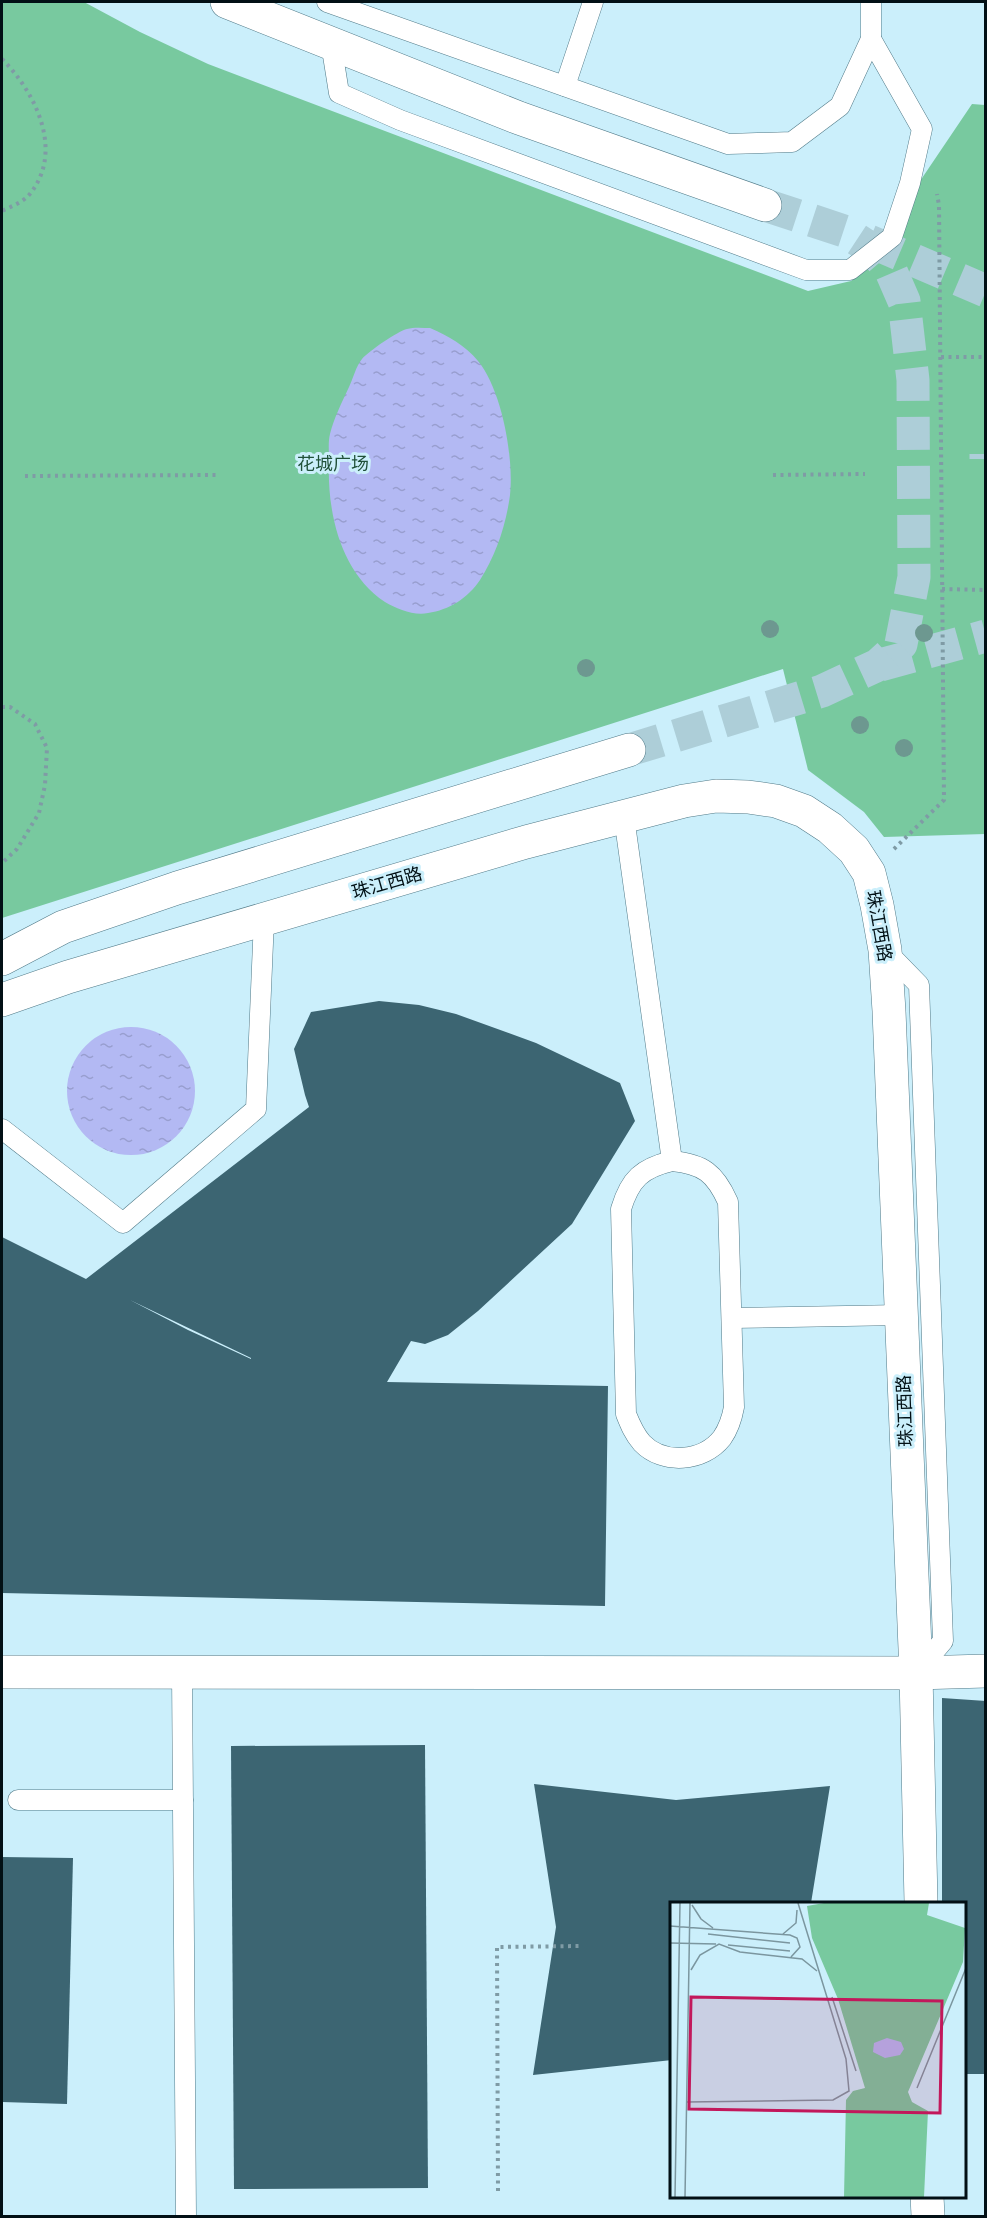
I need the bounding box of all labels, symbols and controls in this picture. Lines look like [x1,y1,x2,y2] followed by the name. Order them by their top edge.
[297,453,369,475] park label: 花城广场
[349,863,425,903] street label: 珠江西路
[862,889,896,963] street label: 珠江西路
[893,1375,917,1447] street label: 珠江西路
[670,1902,966,2197] inset map

